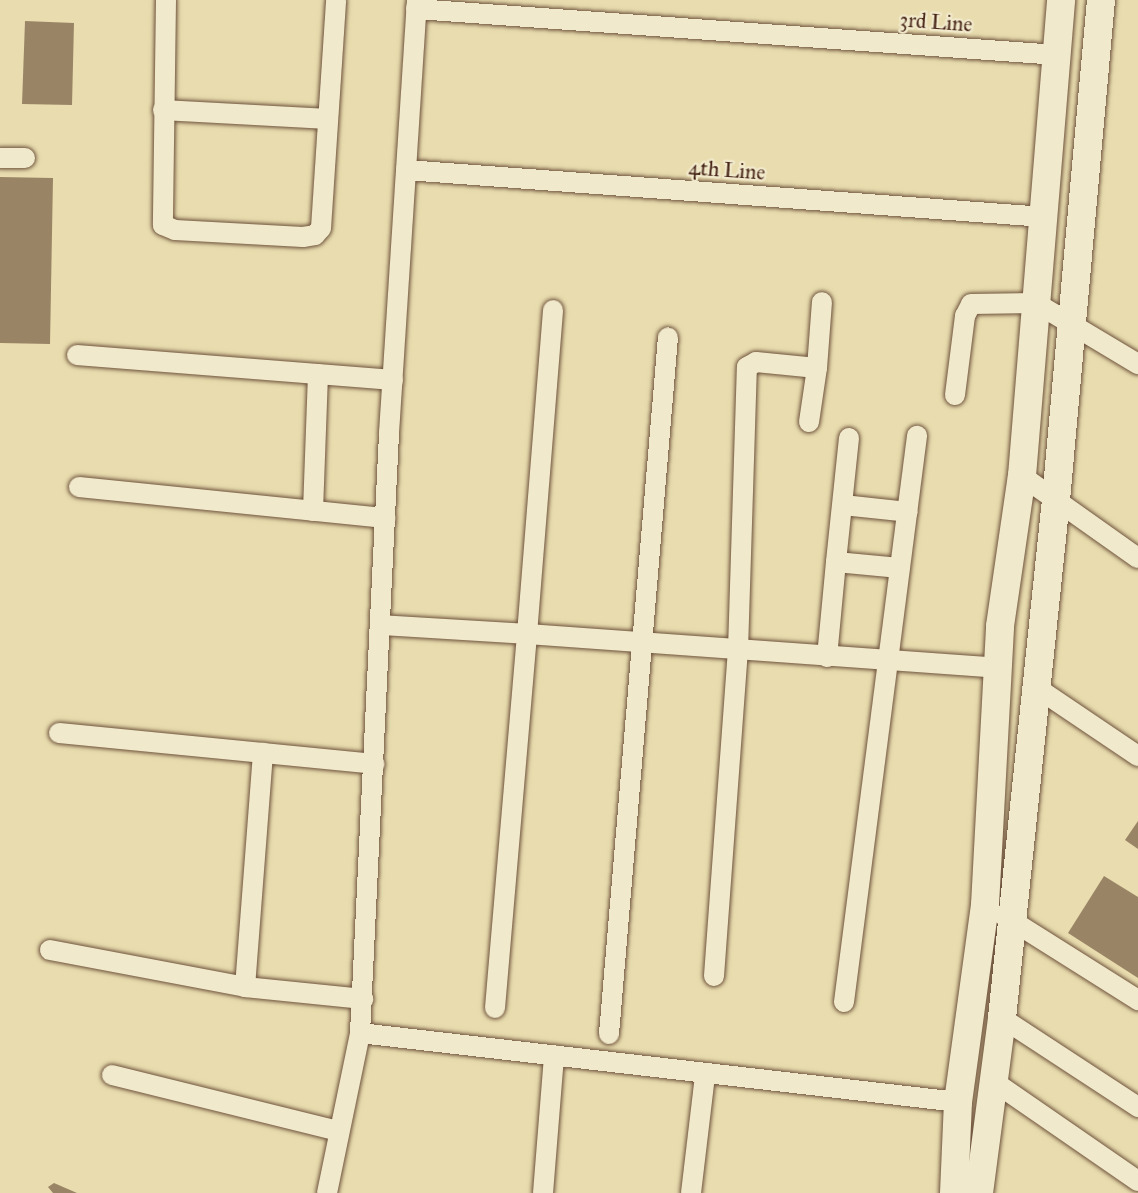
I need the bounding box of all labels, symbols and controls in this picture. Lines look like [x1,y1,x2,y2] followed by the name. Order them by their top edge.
[899,7,973,37] street label: 3rd Line
[688,155,766,185] street label: 4th Line

